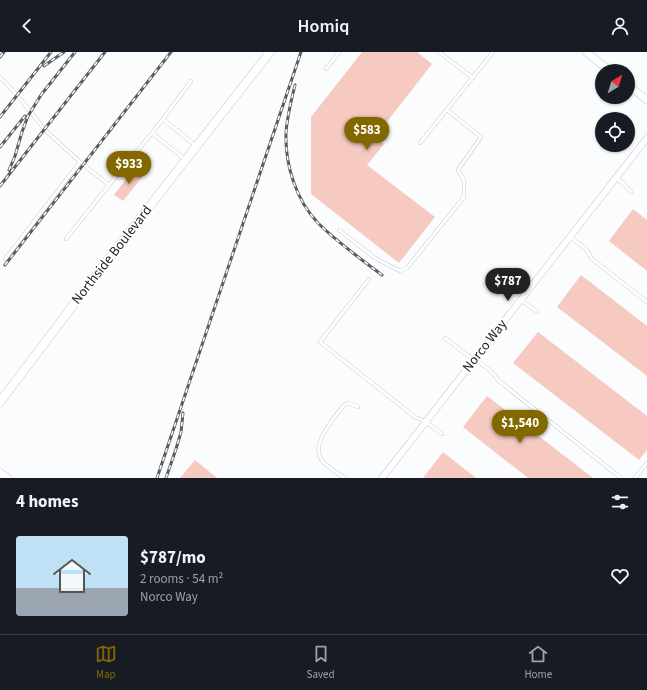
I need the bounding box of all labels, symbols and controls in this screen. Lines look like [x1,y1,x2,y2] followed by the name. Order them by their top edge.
[298,14,349,39] text: Homiq
[16,15,38,37] icon: back
[609,15,631,37] icon: person
[595,64,635,104] north arrow
[595,64,635,152] map controls
[595,112,635,152] button: locate
[343,117,391,151] pin: $583
[353,121,381,139] text: $583
[105,151,153,185] pin: $933
[115,155,143,173] text: $933
[67,201,157,309] street label: Northside Boulevard
[484,268,532,302] pin: $787
[494,272,522,290] text: $787
[458,315,512,377] street label: Norco Way
[487,410,553,444] pin: $1,540
[501,414,539,432] text: $1,540
[16,490,78,514] text: 4 homes
[609,491,631,513] icon: filters
[140,546,206,570] text: $787/mo
[48,552,96,600] icon: home
[609,565,631,587] icon: heart
[140,570,223,588] text: 2 rooms · 54 m²
[140,588,198,606] text: Norco Way
[95,643,117,682] tab: Map
[307,643,335,682] tab: Saved
[524,643,552,682] tab: Home

